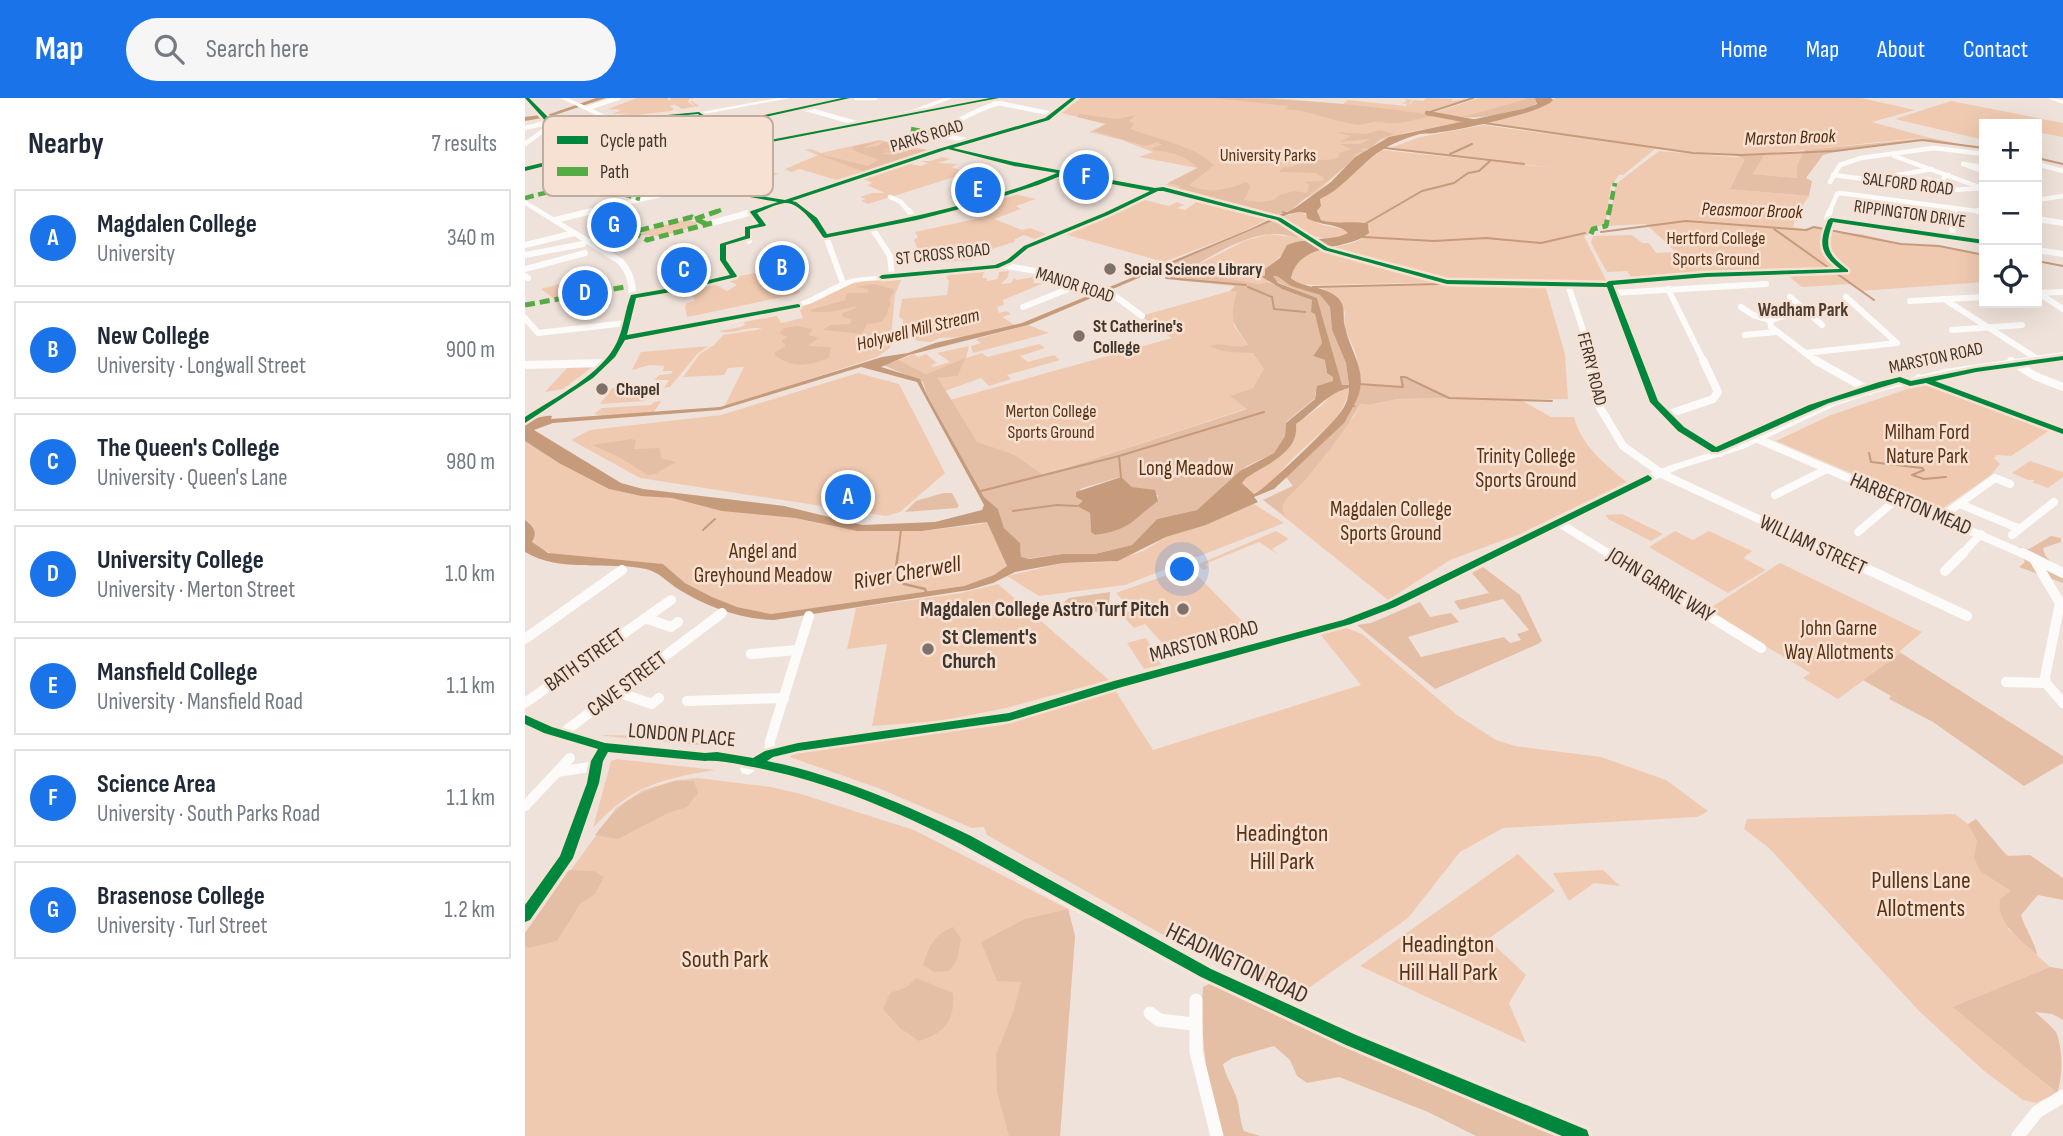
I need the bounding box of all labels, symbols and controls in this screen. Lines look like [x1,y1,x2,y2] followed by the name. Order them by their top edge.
[126,18,616,81] search box
[35,29,84,69] text: Map
[150,30,188,68] icon: search
[206,34,309,65] text: Search here
[1720,35,1768,64] text: Home
[1806,35,1839,64] text: Map
[1877,35,1925,64] text: About
[1963,35,2028,64] text: Contact
[888,115,966,157] street label: PARKS ROAD
[543,116,773,196] legend
[1979,119,2042,308] map controls
[1979,119,2042,182] button: +
[1744,125,1837,151] water label: Marston Brook
[28,126,104,162] text: Nearby
[431,130,497,158] text: 7 results
[600,130,667,153] text: Cycle path
[1220,145,1316,166] park label: University Parks
[1063,151,1109,203] pin: F
[600,161,629,184] text: Path
[955,164,1001,216] pin: E
[1861,168,1955,200] street label: SALFORD ROAD
[1979,182,2042,245] button: −
[1853,196,1967,232] street label: RIPPINGTON DRIVE
[1701,198,1804,224] water label: Peasmoor Brook
[591,199,637,251] pin: G
[97,209,257,240] text: Magdalen College
[48,224,58,252] text: A
[447,224,495,252] text: 340 m
[1666,228,1766,270] park label: Hertford College Sports Ground
[895,239,991,269] street label: ST CROSS ROAD
[97,240,175,268] text: University
[759,242,805,294] pin: B
[661,244,707,296] pin: C
[1979,245,2042,308] button: locate
[1124,259,1263,280] place label: Social Science Library
[1102,261,1118,277] marker: Social Science Library
[1033,262,1117,308] street label: MANOR ROAD
[562,267,608,319] pin: D
[1758,299,1848,322] district label: Wadham Park
[854,304,982,356] water label: Holywell Mill Stream
[1093,316,1183,358] place label: St Catherine's College
[97,321,210,352] text: New College
[1071,328,1087,344] marker: St Catherine's College
[1573,330,1611,408] street label: FERRY ROAD
[48,336,58,364] text: B
[446,336,495,364] text: 900 m
[1887,338,1985,378] street label: MARSTON ROAD
[97,352,306,380] text: University · Longwall Street
[616,379,660,400] place label: Chapel
[594,381,610,397] marker: Chapel
[1005,401,1097,443] park label: Merton College Sports Ground
[1884,420,1970,469] park label: Milham Ford Nature Park
[97,433,280,464] text: The Queen's College
[1475,444,1577,493] park label: Trinity College Sports Ground
[47,448,59,476] text: C
[446,448,495,476] text: 980 m
[1138,456,1234,481] park label: Long Meadow
[97,464,288,492] text: University · Queen's Lane
[1846,467,1976,541] street label: HARBERTON MEAD
[825,471,871,523] pin: A
[1330,497,1452,546] park label: Magdalen College Sports Ground
[1755,509,1871,581] street label: WILLIAM STREET
[694,539,832,588] park label: Angel and Greyhound Meadow
[1602,542,1719,628] street label: JOHN GARNE WAY
[97,545,264,576] text: University College
[851,550,964,596] water label: River Cherwell
[1165,552,1199,586] your location
[47,560,59,588] text: D
[445,560,495,588] text: 1.0 km
[97,576,295,604] text: University · Merton Street
[920,597,1169,622] place label: Magdalen College Astro Turf Pitch
[1175,601,1191,617] marker: Magdalen College Astro Turf Pitch
[1147,614,1261,668] street label: MARSTON ROAD
[1784,616,1894,665] park label: John Garne Way Allotments
[540,623,631,697] street label: BATH STREET
[942,625,1037,674] place label: St Clement's Church
[920,641,936,657] marker: St Clement's Church
[582,646,672,722] street label: CAVE STREET
[97,657,258,688] text: Mansfield College
[48,672,58,700] text: E
[446,672,495,700] text: 1.1 km
[97,688,303,716] text: University · Mansfield Road
[627,718,737,752] street label: LONDON PLACE
[97,769,216,800] text: Science Area
[48,784,58,812] text: F
[446,784,495,812] text: 1.1 km
[97,800,320,828] text: University · South Parks Road
[1236,819,1328,876] park label: Headington Hill Park
[1871,866,1971,923] park label: Pullens Lane Allotments
[97,881,265,912] text: Brasenose College
[47,896,59,924] text: G
[445,896,495,924] text: 1.2 km
[97,912,267,940] text: University · Turl Street
[1161,916,1313,1010] street label: HEADINGTON ROAD
[1399,930,1497,987] park label: Headington Hill Hall Park
[682,945,768,974] park label: South Park

